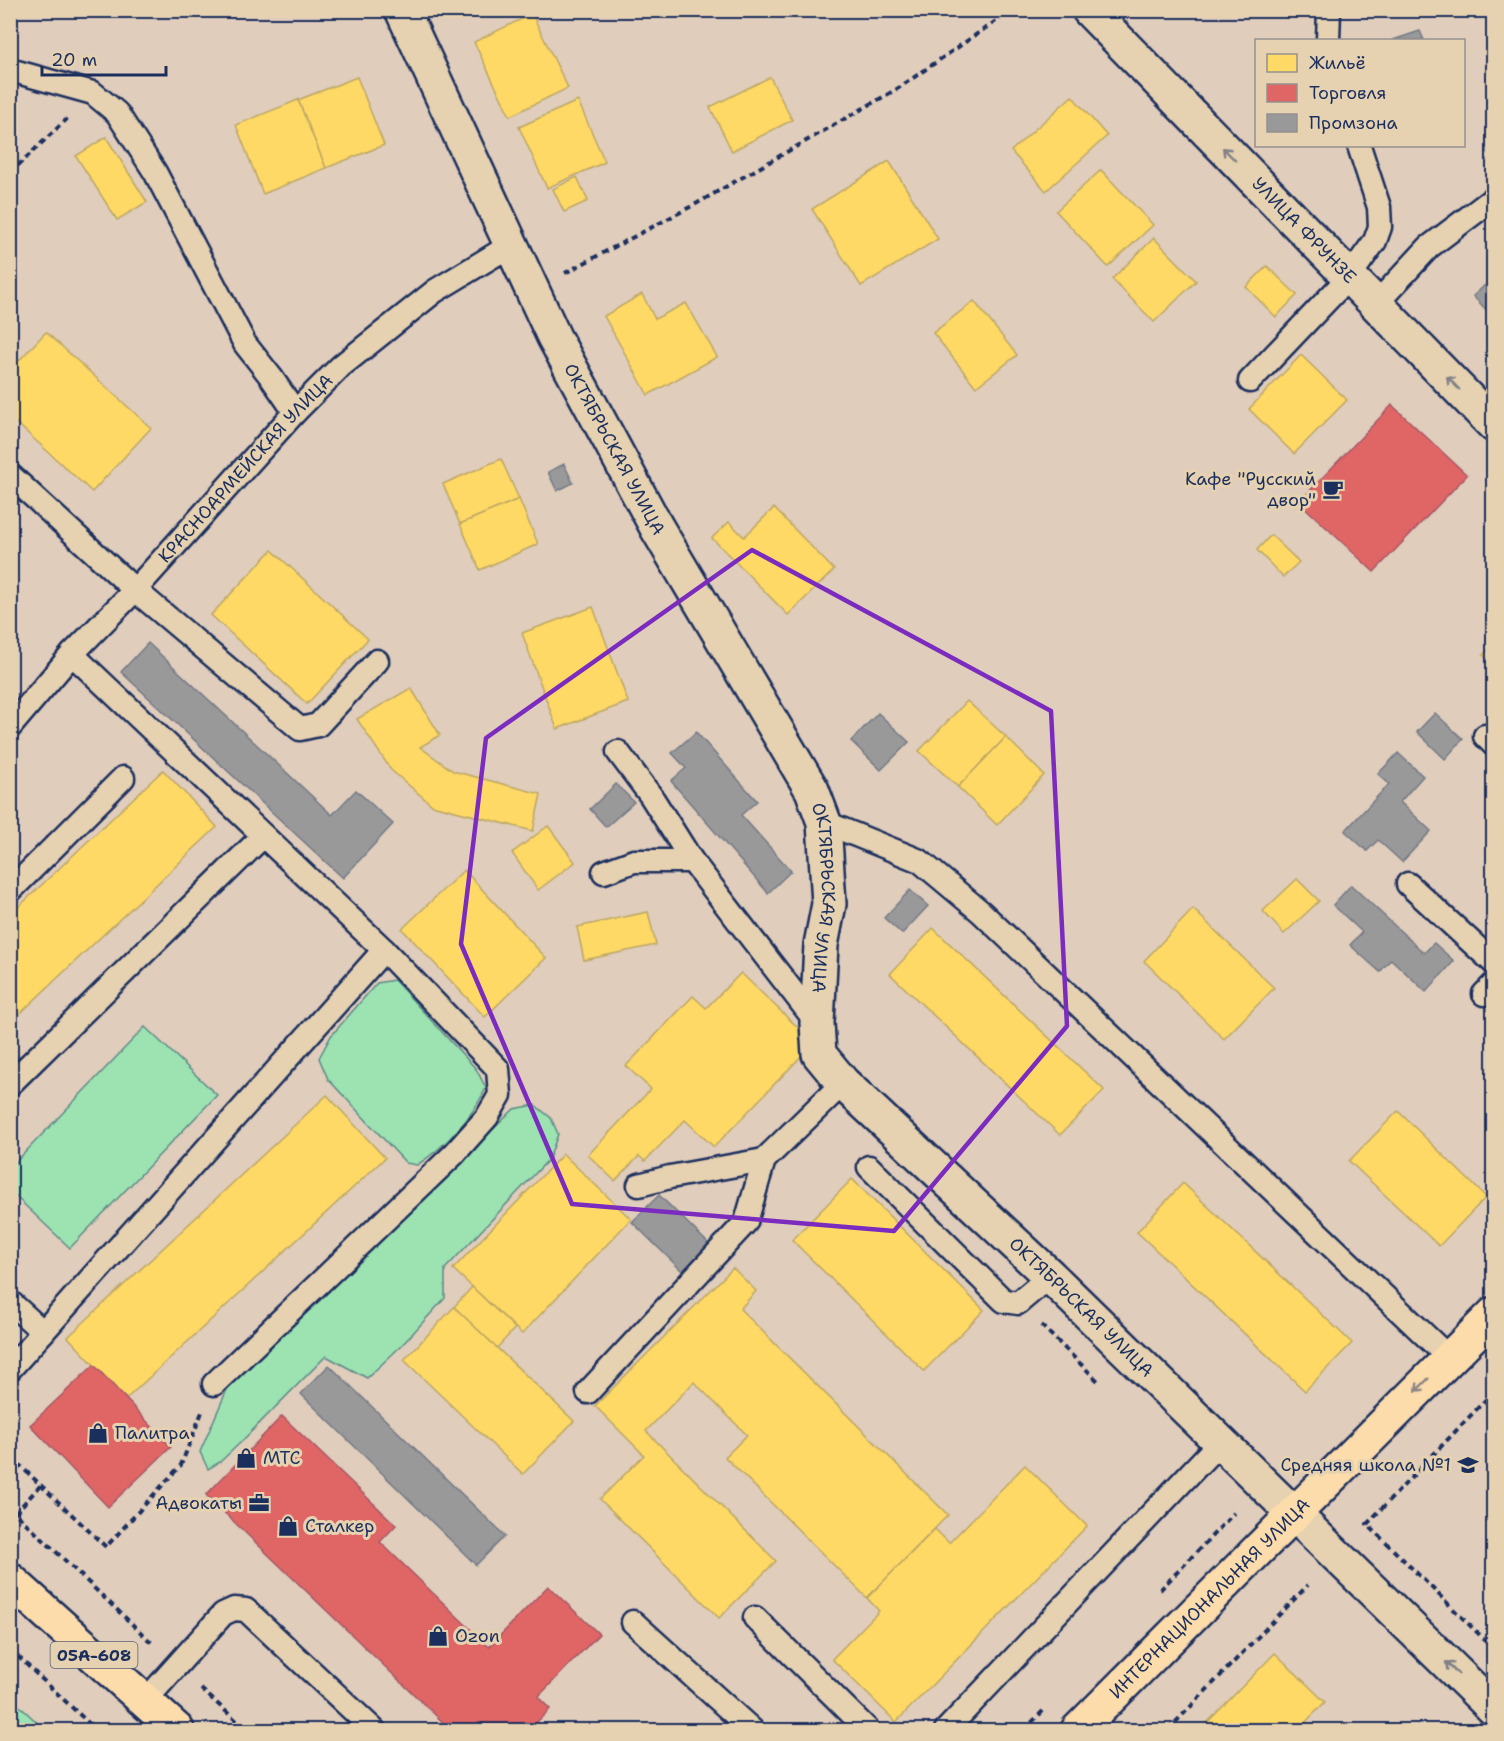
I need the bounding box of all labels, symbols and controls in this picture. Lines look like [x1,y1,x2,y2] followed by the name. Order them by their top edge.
[42,39,166,77] scale bar
[1255,39,1465,147] legend
[51,48,97,72] text: 20 m
[1309,51,1366,75] text: Жильё
[1309,81,1387,105] text: Торговля
[1309,111,1398,135] text: Промзона
[1221,146,1236,161] one-way arrow
[1247,172,1362,289] street label: УЛИЦА ФРУНЗЕ
[558,359,671,539] street label: ОКТЯБРЬСКАЯ УЛИЦА
[153,369,338,568] street label: КРАСНОАРМЕЙСКАЯ УЛИЦА
[1445,376,1460,391] one-way arrow
[1185,467,1316,512] place label: Кафе "Русский двор"
[1321,477,1345,501] cafe icon: Кафе "Русский двор"
[806,799,841,993] street label: ОКТЯБРЬСКАЯ УЛИЦА
[1004,1232,1159,1382] street label: ОКТЯБРЬСКАЯ УЛИЦА
[1415,1378,1430,1392] one-way arrow
[86,1421,110,1445] shop icon: Палитра
[115,1421,190,1445] place label: Палитра
[234,1446,258,1470] shop icon: МТС
[263,1446,301,1470] place label: МТС
[1281,1453,1451,1477] place label: Средняя школа №1
[1456,1453,1480,1477] school or university icon: Средняя школа №1
[155,1491,242,1515] place label: Адвокаты
[247,1491,271,1515] office icon: Адвокаты
[1104,1493,1315,1704] street label: ИНТЕРНАЦИОНАЛЬНАЯ УЛИЦА
[276,1514,300,1538] shop icon: Сталкер
[305,1514,374,1538] place label: Сталкер
[426,1624,450,1648] shop icon: Ozon
[455,1624,500,1648] place label: Ozon
[50,1642,138,1668] road number: 05А-608
[1444,1661,1459,1675] one-way arrow

